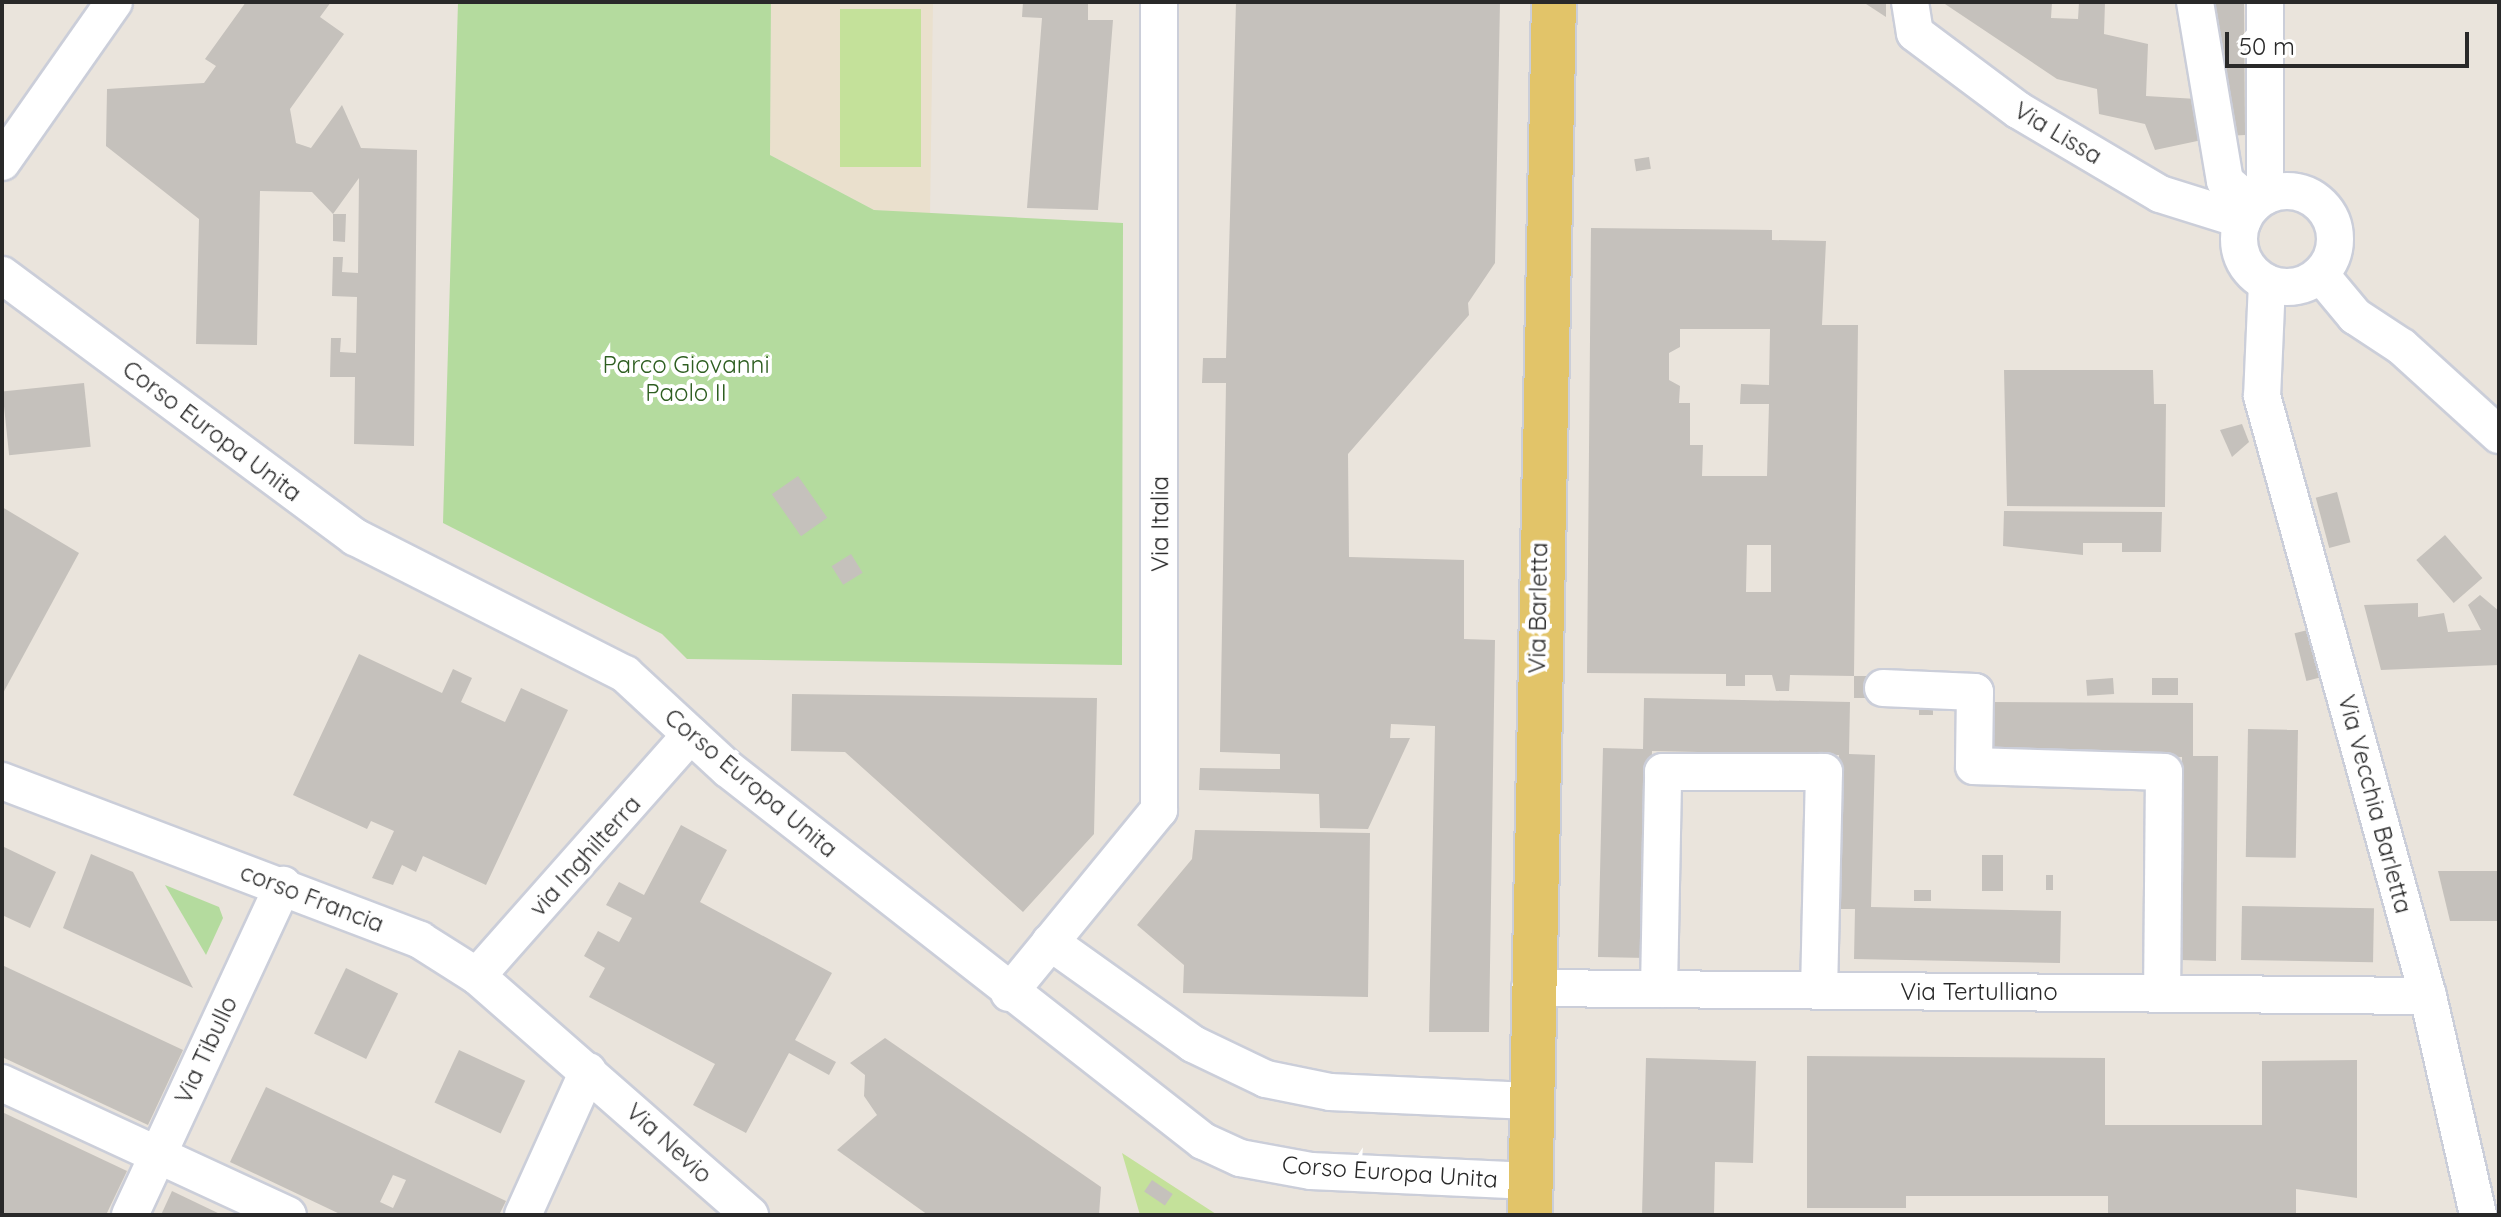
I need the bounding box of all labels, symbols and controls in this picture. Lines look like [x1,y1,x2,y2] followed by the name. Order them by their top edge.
[2229,16,2473,66] scale bar
[2239,31,2295,61] text: 50 m
[2009,96,2107,170] street label: Via Lissa
[602,351,770,407] park label: Parco Giovanni Paolo II
[117,354,307,508] street label: Corso Europa Unita
[1146,476,1174,572] street label: Via Italia
[1522,542,1554,674] street label: Via Barletta
[2332,692,2418,916] street label: Via Vecchia Barletta
[659,702,843,864] street label: Corso Europa Unita
[523,790,647,922] street label: via Inghilterra
[236,857,388,939] street label: corso Francia
[1900,978,2058,1006] street label: Via Tertulliano
[169,992,243,1108] street label: Via Tibullo
[620,1097,718,1189] street label: Via Nevio
[1281,1150,1499,1194] street label: Corso Europa Unita

